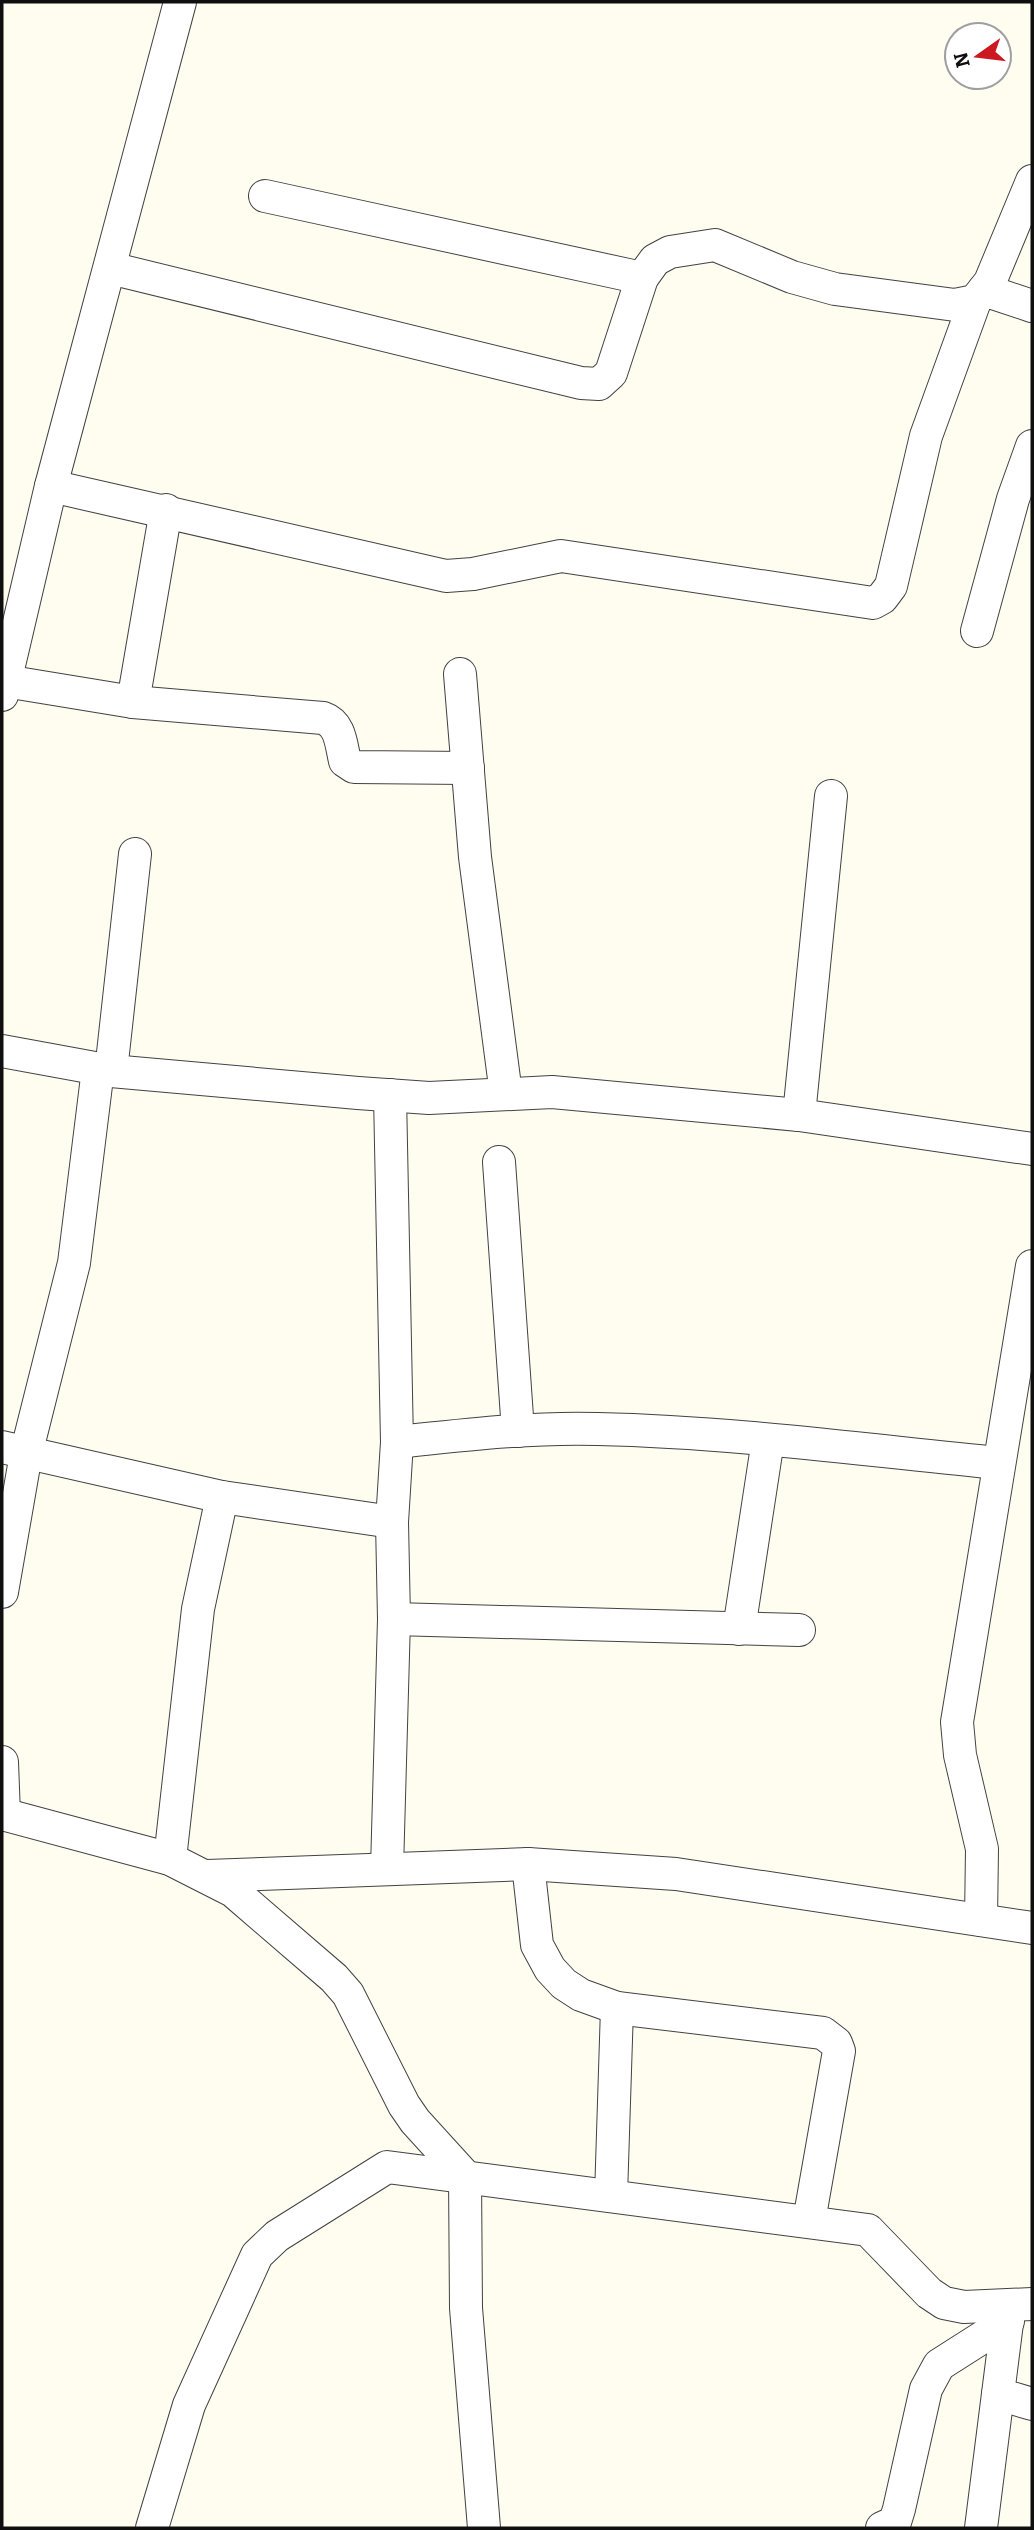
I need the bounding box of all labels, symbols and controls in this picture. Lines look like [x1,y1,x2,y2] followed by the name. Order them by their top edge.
[943,21,1013,91] north arrow
[949,50,975,70] text: N

